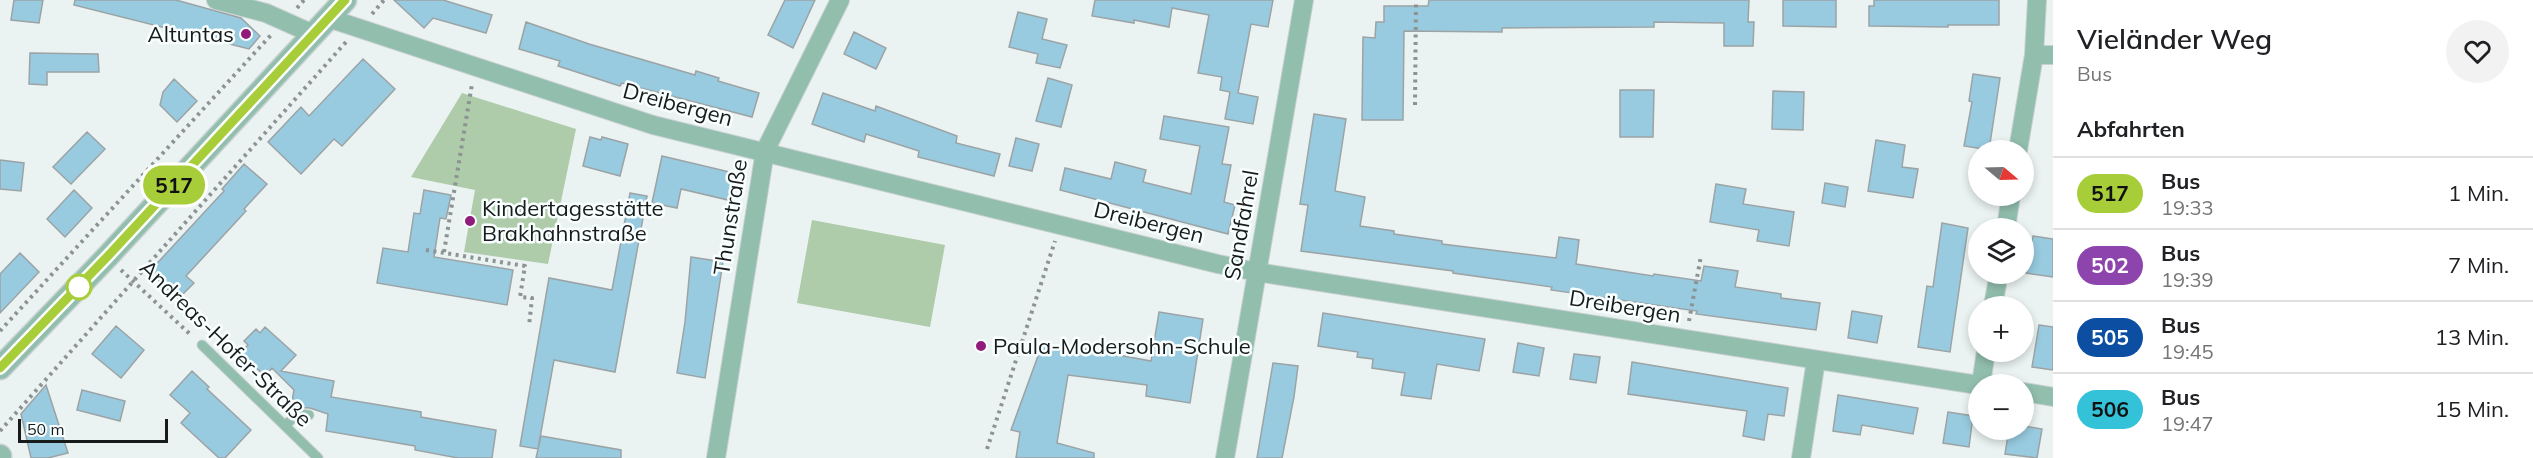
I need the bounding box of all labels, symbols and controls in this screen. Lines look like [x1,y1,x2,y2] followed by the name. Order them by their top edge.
[147,20,234,48] place label: Altuntas
[2446,20,2509,83] button: heart
[2077,21,2272,56] text: Vieländer Weg
[239,27,253,41] marker: Altuntas
[2077,61,2112,86] text: Bus
[620,76,736,132] street label: Dreibergen
[2077,115,2185,143] text: Abfahrten
[1968,140,2034,206] north arrow
[1968,140,2034,440] map controls
[707,157,753,277] street label: Thunstraße
[140,166,208,204] line badge: 517
[2161,167,2200,195] text: Bus
[1218,168,1264,282] street label: Sandfahrel
[155,172,193,198] text: 517
[2448,179,2509,207] text: 1 Min.
[2091,180,2129,206] text: 517
[482,194,664,247] place label: Kindertagesstätte Brakhahnstraße
[1091,195,1207,249] street label: Dreibergen
[2161,195,2214,220] text: 19:33
[463,214,477,228] marker: Kindertagesstätte Brakhahnstraße
[1968,218,2034,284] button: layers
[2161,239,2200,267] text: Bus
[2448,251,2509,279] text: 7 Min.
[2091,252,2129,278] text: 502
[134,253,318,433] street label: Andreas-Hofer-Straße
[2161,267,2214,292] text: 19:39
[66,274,92,300] unlabelled marker
[1567,283,1683,329] street label: Dreibergen
[1968,296,2034,362] button: +
[2161,311,2200,339] text: Bus
[2435,323,2509,351] text: 13 Min.
[2091,324,2129,350] text: 505
[993,332,1251,360] place label: Paula-Modersohn-Schule
[974,339,988,353] marker: Paula-Modersohn-Schule
[2161,339,2214,364] text: 19:45
[1968,374,2034,440] button: −
[2161,383,2200,411] text: Bus
[2435,395,2509,423] text: 15 Min.
[2091,396,2129,422] text: 506
[2161,411,2214,436] text: 19:47
[18,416,168,444] scale bar
[27,419,64,439] text: 50 m

